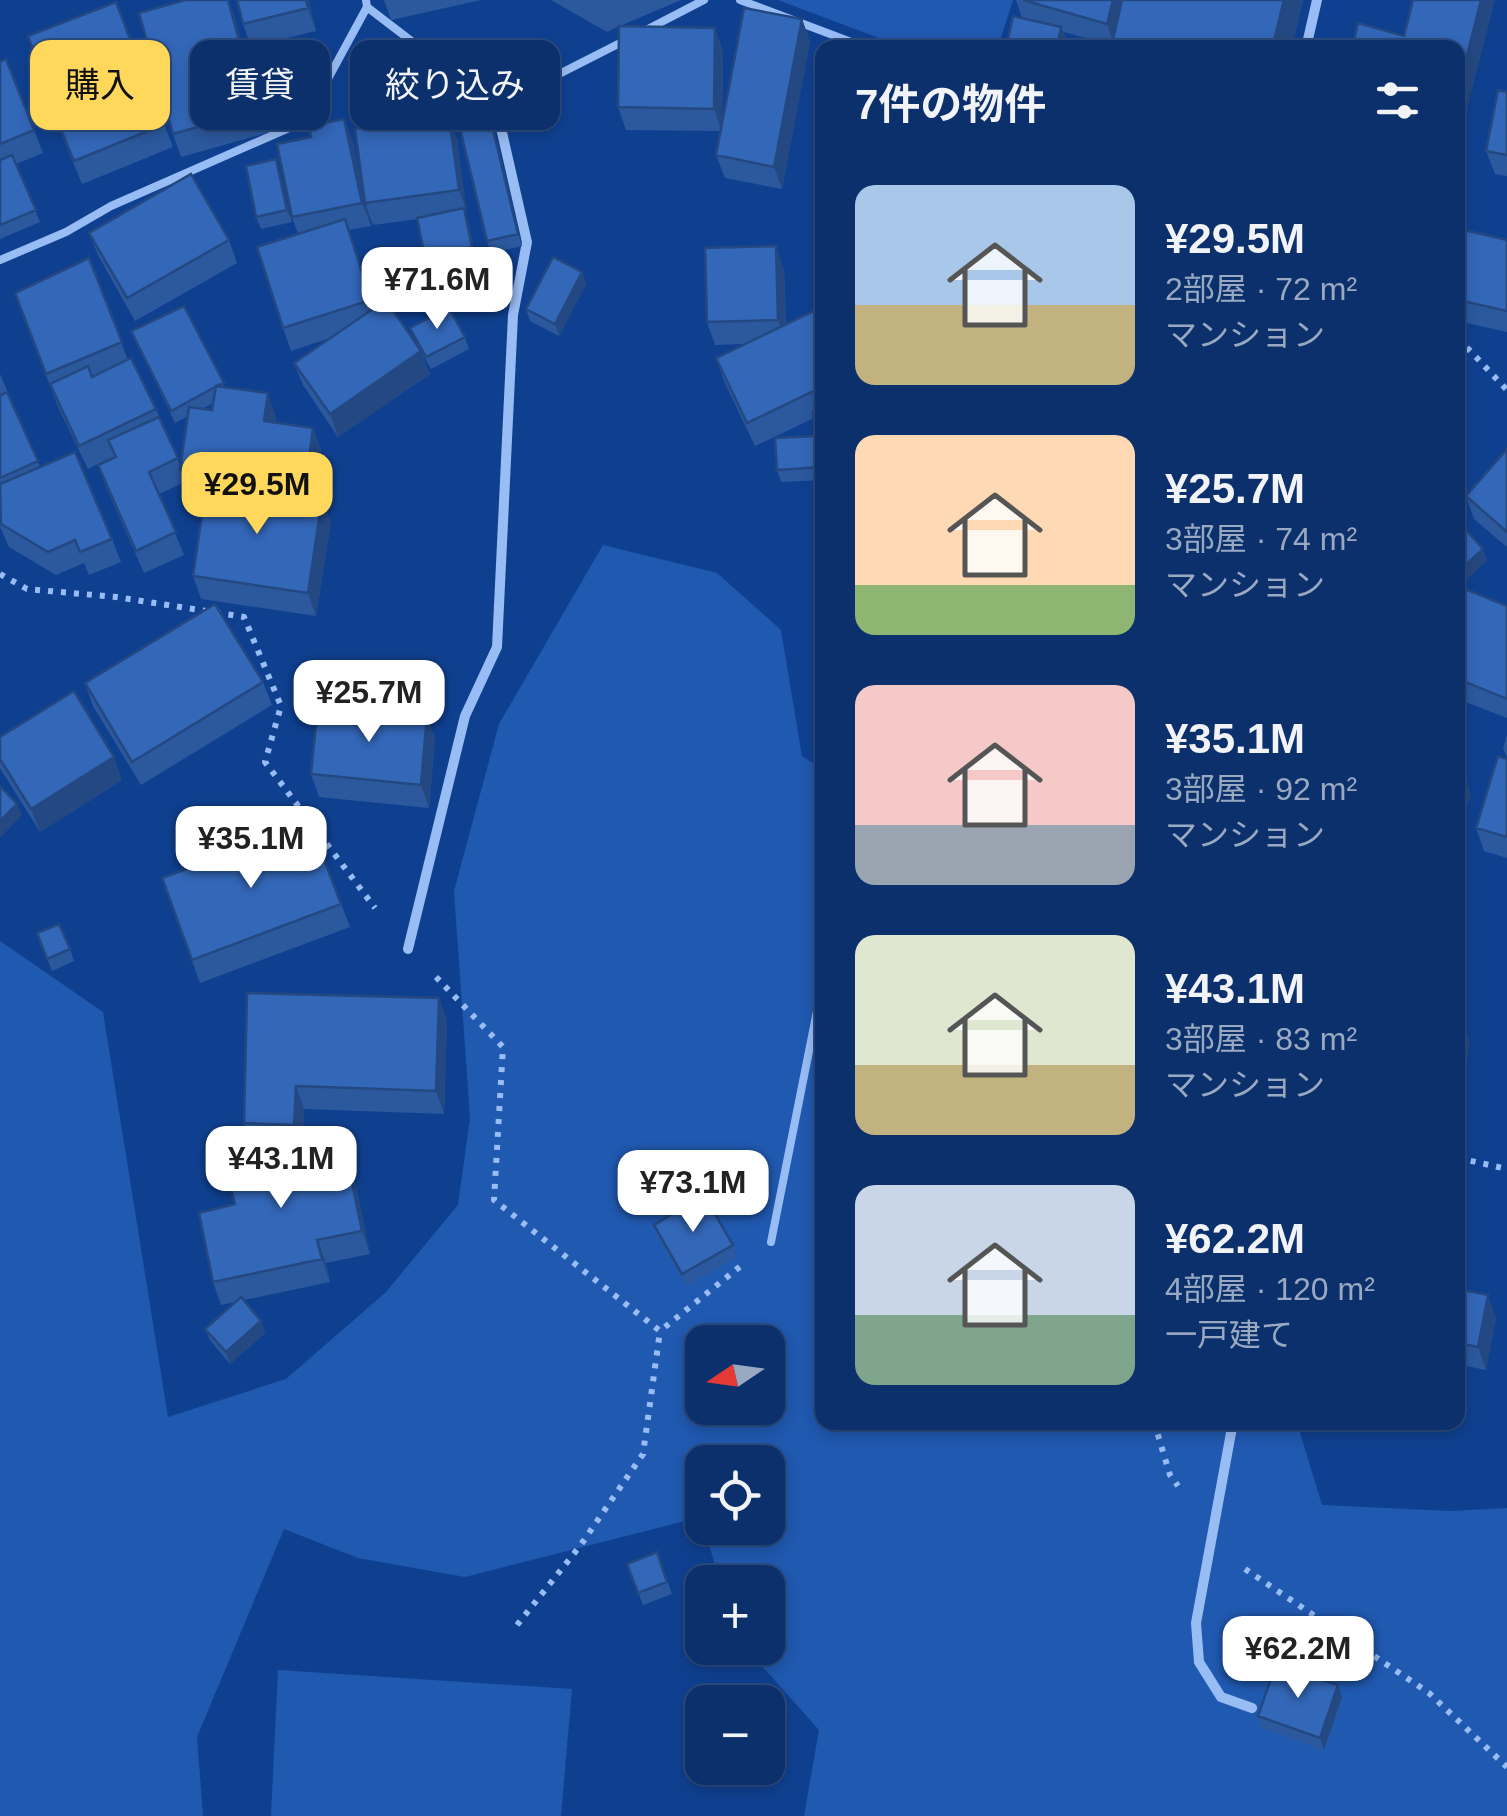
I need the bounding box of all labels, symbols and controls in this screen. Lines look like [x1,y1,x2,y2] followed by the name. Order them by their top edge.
[30,40,170,130] chip: 購入
[190,40,330,130] chip: 賃貸
[350,40,560,130] chip: 絞り込み
[1370,73,1425,128] icon: filters
[855,81,1046,128] text: 7件の物件
[1165,215,1305,262] text: ¥29.5M
[935,225,1055,345] icon: home
[356,247,518,332] pin: ¥71.6M
[384,261,490,297] text: ¥71.6M
[1165,271,1357,307] text: 2部屋 · 72 m²
[1165,317,1325,353] text: マンション
[176,452,338,537] pin: ¥29.5M
[1165,465,1305,512] text: ¥25.7M
[204,466,310,502] text: ¥29.5M
[935,475,1055,595] icon: home
[1165,521,1357,557] text: 3部屋 · 74 m²
[1165,567,1325,603] text: マンション
[288,660,450,745] pin: ¥25.7M
[316,674,422,710] text: ¥25.7M
[1165,715,1305,762] text: ¥35.1M
[935,725,1055,845] icon: home
[1165,771,1357,807] text: 3部屋 · 92 m²
[170,806,332,891] pin: ¥35.1M
[1165,817,1325,853] text: マンション
[198,820,304,856] text: ¥35.1M
[1165,965,1305,1012] text: ¥43.1M
[935,975,1055,1095] icon: home
[1165,1021,1357,1057] text: 3部屋 · 83 m²
[1165,1067,1325,1103] text: マンション
[200,1126,362,1211] pin: ¥43.1M
[228,1140,334,1176] text: ¥43.1M
[612,1150,774,1235] pin: ¥73.1M
[640,1164,746,1200] text: ¥73.1M
[1165,1215,1305,1262] text: ¥62.2M
[935,1225,1055,1345] icon: home
[1165,1271,1375,1307] text: 4部屋 · 120 m²
[1165,1317,1293,1353] text: 一戸建て
[685,1325,785,1425] north arrow
[685,1325,785,1785] map controls
[685,1445,785,1545] button: locate
[685,1565,785,1665] button: +
[1217,1616,1379,1701] pin: ¥62.2M
[1245,1630,1351,1666] text: ¥62.2M
[685,1685,785,1785] button: −

